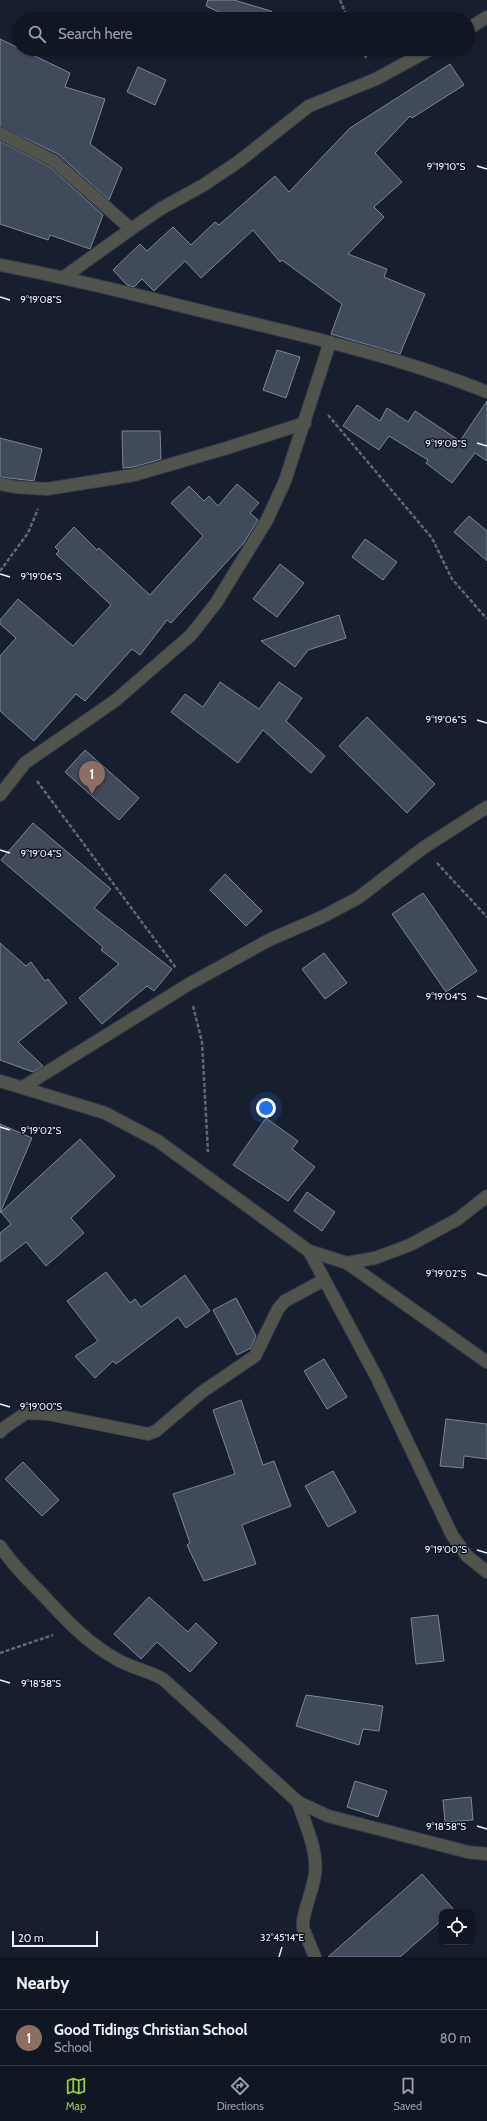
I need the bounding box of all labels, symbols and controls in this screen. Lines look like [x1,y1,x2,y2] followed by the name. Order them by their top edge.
[12,12,475,56] search box
[26,23,48,45] icon: search
[58,25,133,43] text: Search here
[427,160,465,173] text: 9°19'10"S
[20,293,62,306] text: 9°19'08"S
[425,437,467,450] text: 9°19'08"S
[21,570,62,583] text: 9°19'06"S
[426,713,467,726] text: 9°19'06"S
[79,761,105,794] pin: 1
[21,847,62,860] text: 9°19'04"S
[426,990,467,1003] text: 9°19'04"S
[256,1098,276,1118] your location
[21,1124,61,1137] text: 9°19'02"S
[426,1267,466,1280] text: 9°19'02"S
[20,1400,62,1413] text: 9°19'00"S
[425,1543,467,1556] text: 9°19'00"S
[21,1677,61,1690] text: 9°18'58"S
[426,1820,466,1833] text: 9°18'58"S
[439,1909,475,1945] map controls
[439,1909,475,1945] button: locate
[12,1929,98,1948] scale bar
[18,1931,44,1945] text: 20 m
[260,1931,304,1944] text: 32°45'14"E
[16,1973,69,1993] text: Nearby
[54,2021,247,2039] text: Good Tidings Christian School
[27,2030,31,2046] text: 1
[440,2030,471,2046] text: 80 m
[54,2039,92,2055] text: School
[65,2075,87,2113] tab: Map
[217,2075,264,2113] tab: Directions
[394,2075,422,2113] tab: Saved

